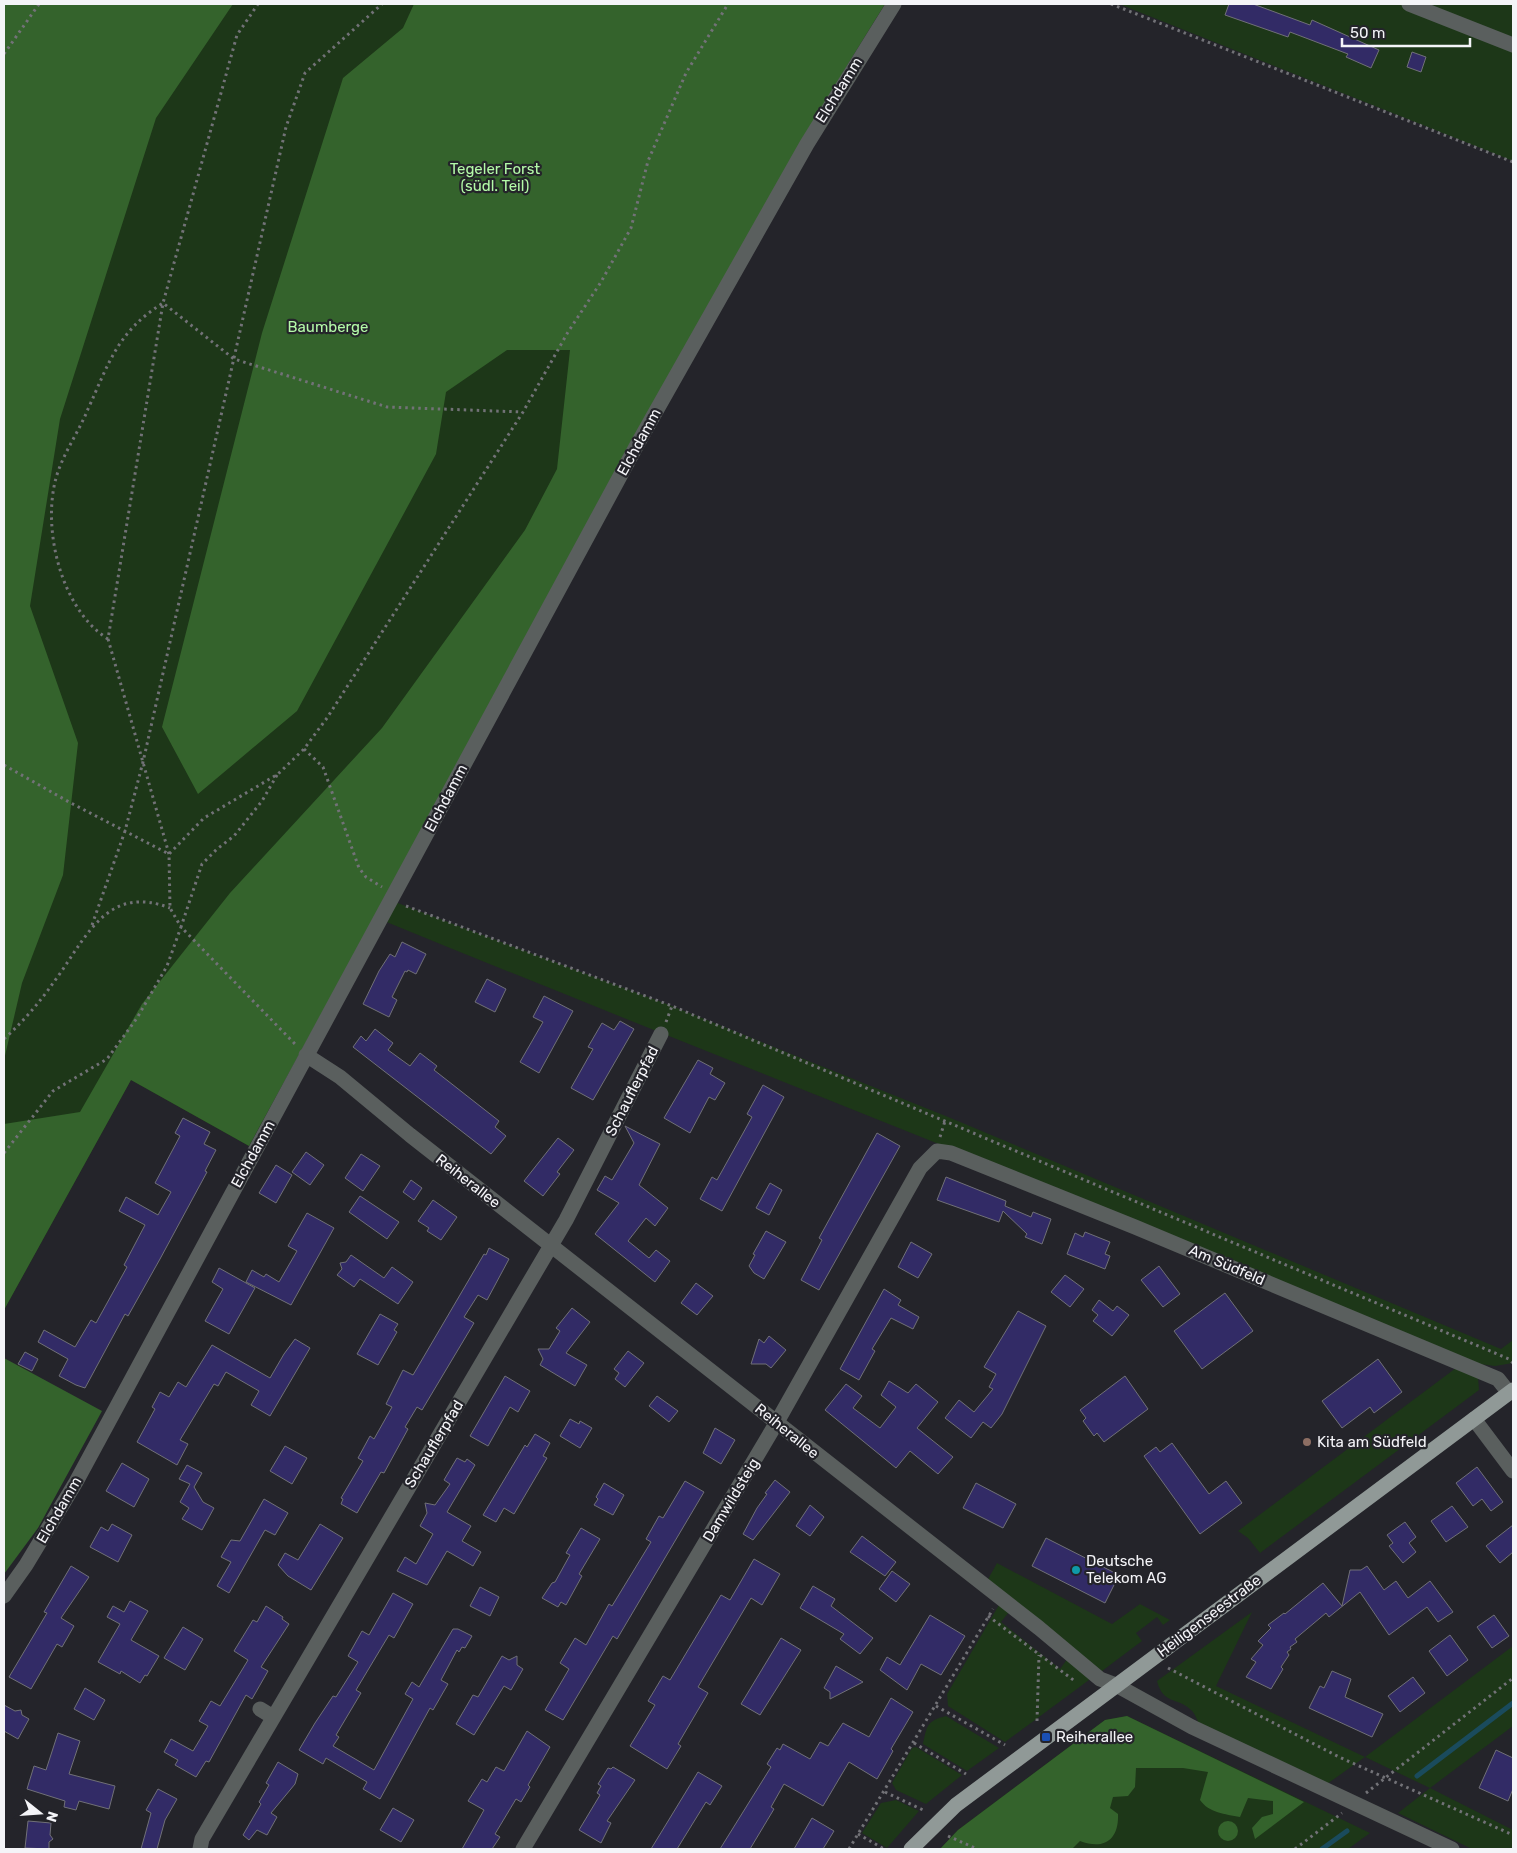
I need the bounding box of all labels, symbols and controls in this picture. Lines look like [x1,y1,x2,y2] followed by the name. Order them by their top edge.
[1342,15,1470,47] scale bar
[1350,24,1385,42] text: 50 m
[812,54,866,126] street label: Elchdamm
[450,160,540,195] park label: Tegeler Forst (südl. Teil)
[288,318,368,336] park label: Baumberge
[613,405,665,479] street label: Elchdamm
[421,761,471,835] street label: Elchdamm
[602,1043,662,1139] street label: Schauflerpfad
[227,1117,279,1191] street label: Elchdamm
[432,1150,504,1212] street label: Reiherallee
[1186,1241,1268,1289] street label: Am Südfeld
[401,1397,467,1491] street label: Schauflerpfad
[751,1400,823,1462] street label: Reiherallee
[1317,1433,1427,1451] place label: Kita am Südfeld
[1301,1436,1313,1448] marker: Kita am Südfeld
[699,1455,763,1545] street label: Damwildsteig
[33,1473,85,1547] street label: Elchdamm
[1086,1552,1166,1587] place label: Deutsche Telekom AG
[1070,1564,1082,1576] marker: Deutsche Telekom AG
[1153,1571,1265,1661] street label: Heiligenseestraße
[1056,1728,1133,1746] place label: Reiherallee
[1040,1731,1052,1743] marker: Reiherallee
[15,1788,65,1838] north arrow
[42,1809,62,1824] text: N

